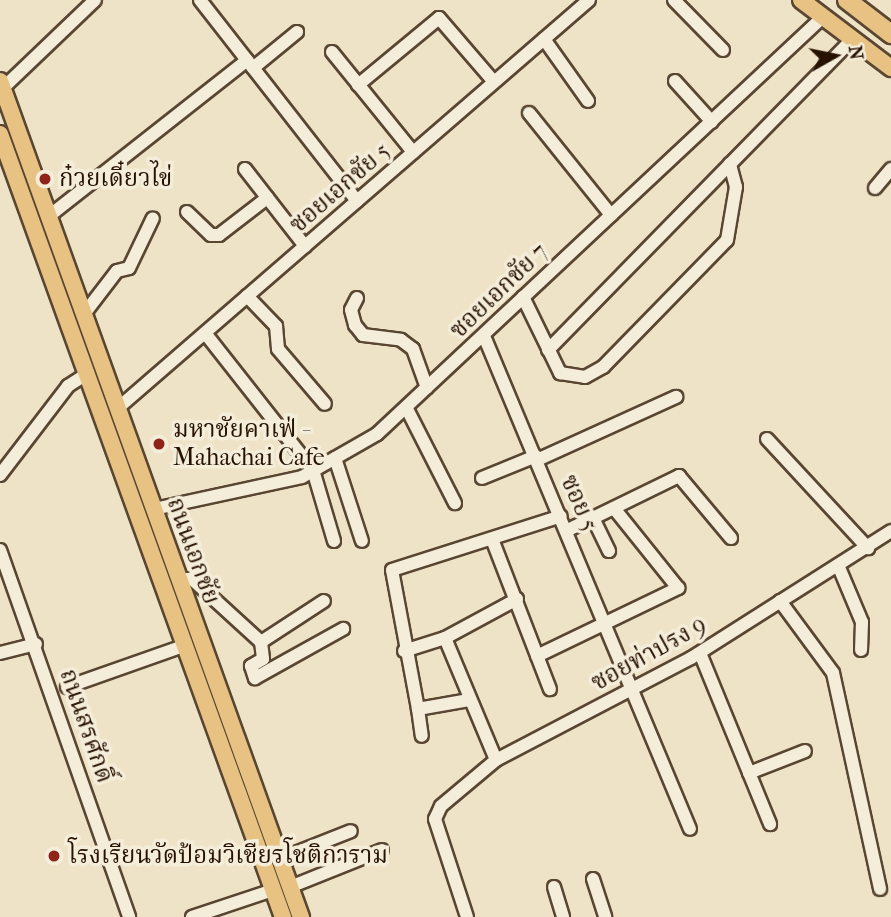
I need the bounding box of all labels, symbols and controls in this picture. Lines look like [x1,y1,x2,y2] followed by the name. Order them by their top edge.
[800,21,870,91] north arrow
[844,44,868,62] text: N
[284,137,396,239] street label: ซอยเอกชัย 5
[59,165,172,193] place label: ก๋วยเดี๋ยวไข่
[37,171,53,187] marker: ก๋วยเดี๋ยวไข่
[444,237,554,345] street label: ซอยเอกชัย 7
[173,416,325,472] place label: มหาชัยคาเฟ่ - Mahachai Cafe
[151,436,167,452] marker: มหาชัยคาเฟ่ - Mahachai Cafe
[554,470,604,536] street label: ซอย 5
[160,494,226,608] street label: ถนนเอกชัย
[586,611,712,697] street label: ซอยท่าปรง 9
[53,665,119,787] street label: ถนนสรศักดิ์
[68,842,388,870] place label: โรงเรียนวัดป้อมวิเชียรโชติการาม
[46,848,62,864] marker: โรงเรียนวัดป้อมวิเชียรโชติการาม

